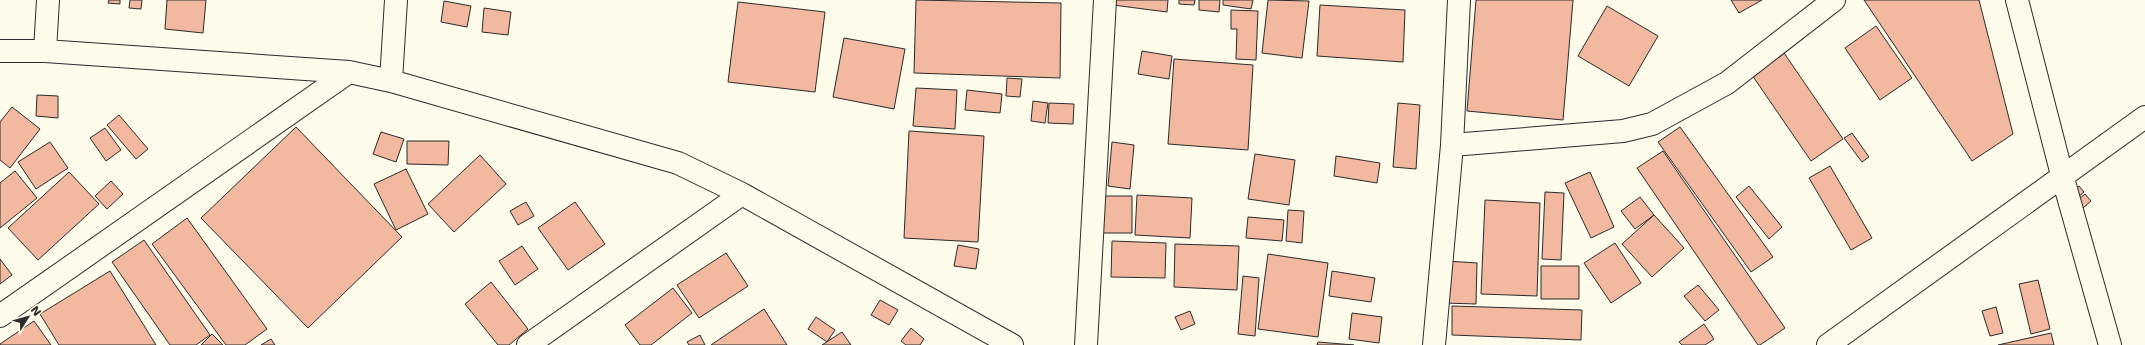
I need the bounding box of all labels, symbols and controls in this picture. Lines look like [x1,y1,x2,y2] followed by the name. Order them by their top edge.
[8,297,48,337] north arrow
[28,304,44,319] text: N

